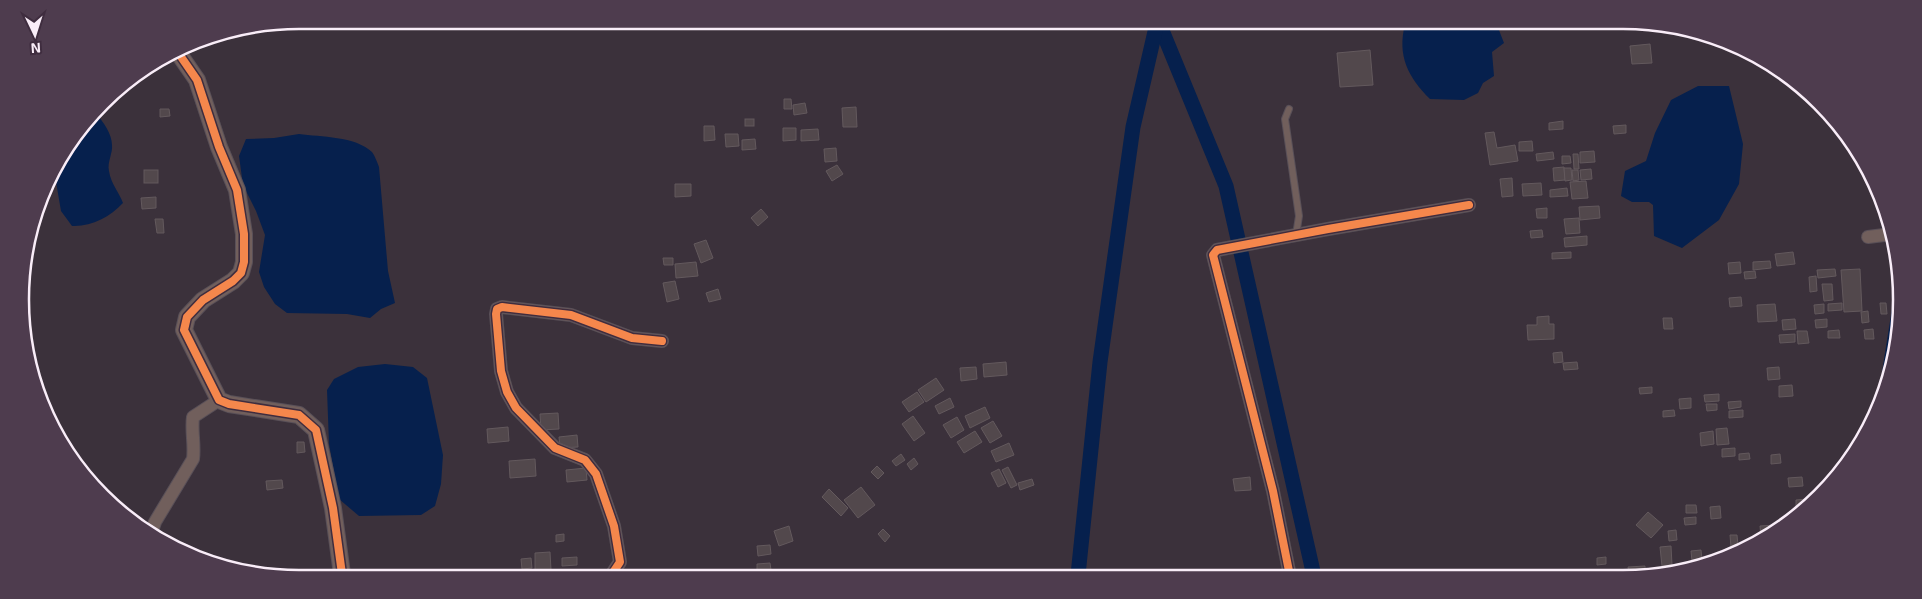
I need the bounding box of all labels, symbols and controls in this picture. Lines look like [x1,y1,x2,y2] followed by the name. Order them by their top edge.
[10,10,60,60] north arrow
[30,40,42,57] text: N

